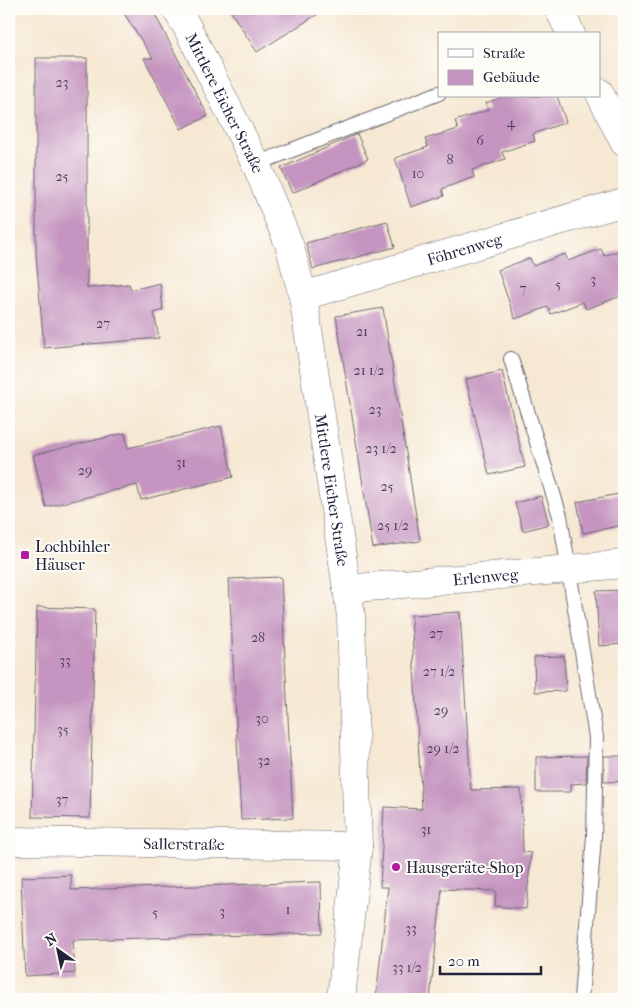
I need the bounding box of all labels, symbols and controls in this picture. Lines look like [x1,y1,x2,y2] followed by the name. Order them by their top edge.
[182,30,268,176] street label: Mittlere Eicher Straße
[438,32,600,98] legend
[483,44,526,62] text: Straße
[483,68,540,86] text: Gebäude
[56,74,68,91] house number: 23
[507,114,516,131] house number: 4
[476,132,484,149] house number: 6
[446,151,454,168] house number: 8
[412,165,424,182] house number: 10
[55,168,69,185] house number: 25
[425,229,504,269] street label: Föhrenweg
[590,271,596,288] house number: 3
[555,276,561,293] house number: 5
[520,280,527,297] house number: 7
[96,315,110,332] house number: 27
[356,323,368,340] house number: 21
[354,362,384,379] house number: 21 1/2
[369,401,381,418] house number: 23
[311,412,353,568] street label: Mittlere Eicher Straße
[365,440,397,457] house number: 23 1/2
[176,454,186,471] house number: 31
[78,462,92,479] house number: 29
[380,478,394,495] house number: 25
[377,517,409,534] house number: 25 1/2
[35,537,110,574] place label: Lochbihler Häuser
[19,549,31,561] marker: Lochbihler Häuser
[452,564,519,589] street label: Erlenweg
[429,625,443,642] house number: 27
[251,629,265,646] house number: 28
[59,652,71,669] house number: 33
[423,663,455,680] house number: 27 1/2
[434,702,448,719] house number: 29
[255,710,269,727] house number: 30
[57,721,69,738] house number: 35
[426,740,460,757] house number: 29 1/2
[258,752,270,769] house number: 32
[56,791,68,808] house number: 37
[421,821,431,838] house number: 31
[143,833,225,854] street label: Sallerstraße
[406,858,524,877] place label: Hausgeräte-Shop
[390,861,402,873] marker: Hausgeräte-Shop
[286,901,291,918] house number: 1
[219,903,225,920] house number: 3
[152,904,158,921] house number: 5
[405,920,417,937] house number: 33
[32,926,82,976] north arrow
[42,929,61,950] text: N
[440,943,542,975] scale bar
[448,952,480,970] text: 20 m
[392,959,422,976] house number: 33 1/2

